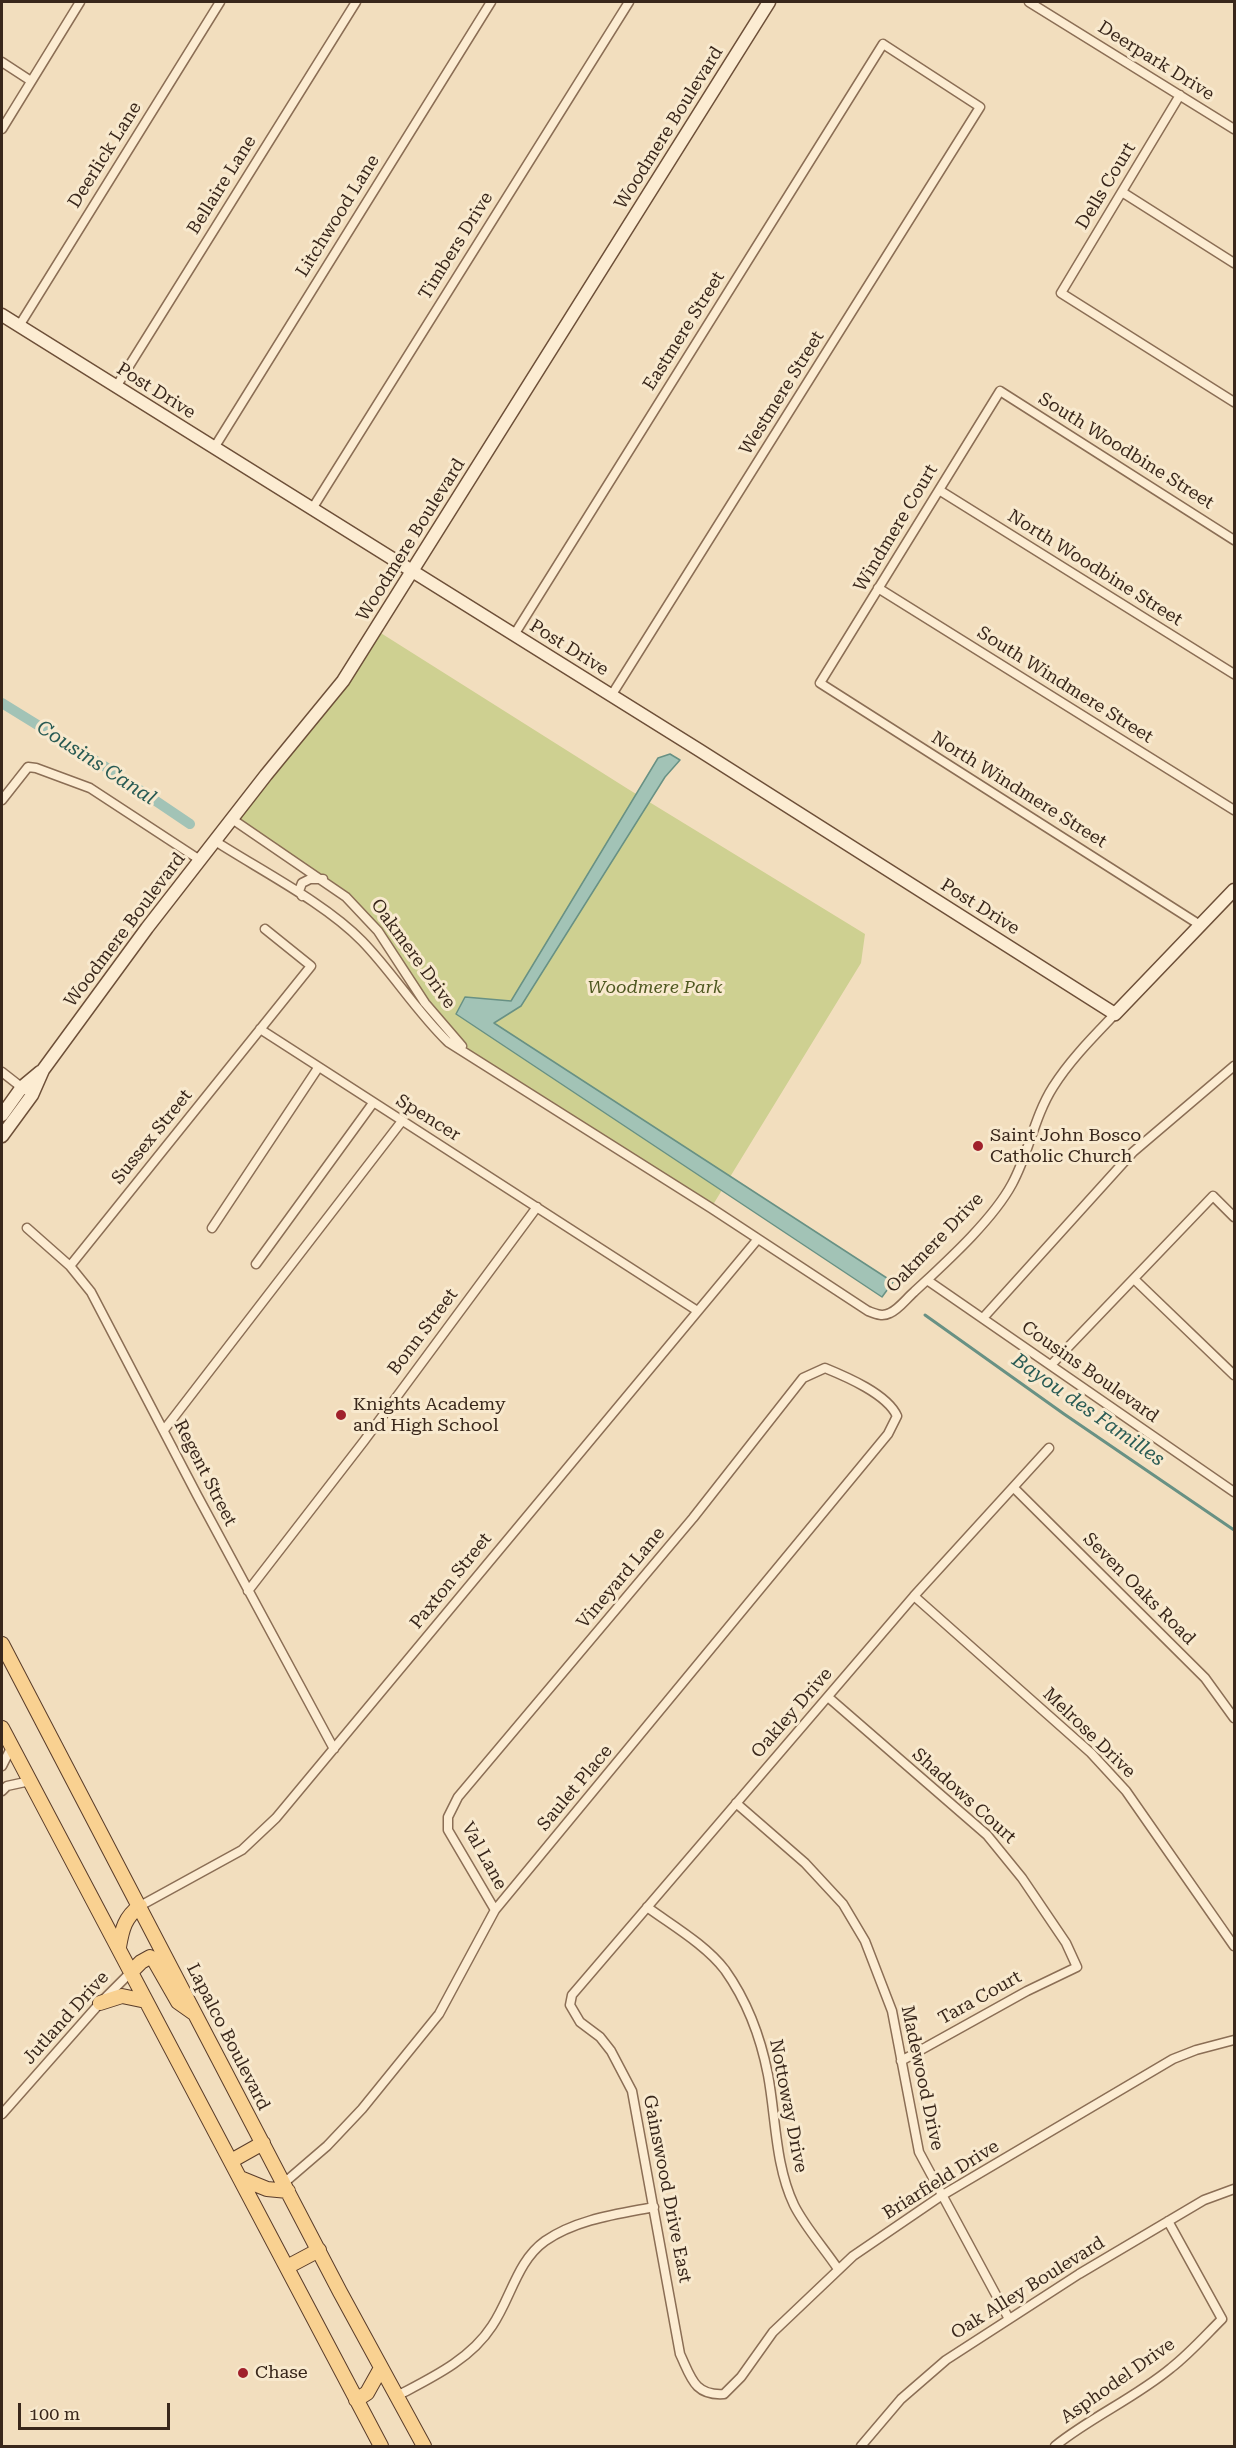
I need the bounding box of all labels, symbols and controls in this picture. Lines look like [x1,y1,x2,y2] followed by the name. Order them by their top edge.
[1094,17,1218,105] street label: Deerpark Drive
[610,43,728,213] street label: Woodmere Boulevard
[64,98,146,212] street label: Deerlick Lane
[183,131,261,239] street label: Bellaire Lane
[1072,139,1140,233] street label: Dells Court
[292,151,384,281] street label: Litchwood Lane
[414,188,498,304] street label: Timbers Drive
[639,268,729,394] street label: Eastmere Street
[735,327,829,459] street label: Westmere Street
[113,358,199,424] street label: Post Drive
[1034,388,1218,514] street label: South Woodbine Street
[352,455,470,625] street label: Woodmere Boulevard
[849,460,943,596] street label: Windmere Court
[1004,505,1186,631] street label: North Woodbine Street
[526,615,612,681] street label: Post Drive
[973,622,1157,748] street label: South Windmere Street
[32,716,160,810] water label: Cousins Canal
[927,727,1111,853] street label: North Windmere Street
[60,849,190,1011] street label: Woodmere Boulevard
[937,874,1023,940] street label: Post Drive
[366,895,460,1013] street label: Oakmere Drive
[588,977,722,999] park label: Woodmere Park
[107,1085,197,1189] street label: Sussex Street
[392,1090,464,1146] street label: Spencer
[990,1125,1141,1168] place label: Saint John Bosco Catholic Church
[971,1139,985,1153] marker: Saint John Bosco Catholic Church
[882,1189,988,1297] street label: Oakmere Drive
[384,1285,462,1379] street label: Bonn Street
[1017,1317,1163,1427] street label: Cousins Boulevard
[1007,1348,1169,1472] water label: Bayou des Familles
[353,1394,506,1436] place label: Knights Academy and High School
[334,1408,348,1422] marker: Knights Academy and High School
[169,1416,241,1530] street label: Regent Street
[572,1523,670,1633] street label: Vineyard Lane
[1078,1528,1200,1650] street label: Seven Oaks Road
[406,1529,496,1633] street label: Paxton Street
[747,1663,837,1763] street label: Oakley Drive
[1038,1683,1140,1783] street label: Melrose Drive
[533,1741,617,1835] street label: Saulet Place
[908,1744,1020,1848] street label: Shadows Court
[457,1818,511,1894] street label: Val Lane
[182,1960,274,2114] street label: Lapalco Boulevard
[935,1966,1025,2030] street label: Tara Court
[19,1967,113,2069] street label: Jutland Drive
[896,2004,948,2152] street label: Madewood Drive
[764,2037,812,2175] street label: Nottoway Drive
[638,2093,696,2285] street label: Gainswood Drive East
[879,2136,1003,2224] street label: Briarfield Drive
[947,2232,1109,2344] street label: Oak Alley Boulevard
[1057,2334,1179,2428] street label: Asphodel Drive
[255,2362,308,2384] place label: Chase
[236,2366,250,2380] marker: Chase
[21,2391,172,2429] scale bar
[29,2403,80,2424] text: 100 m

